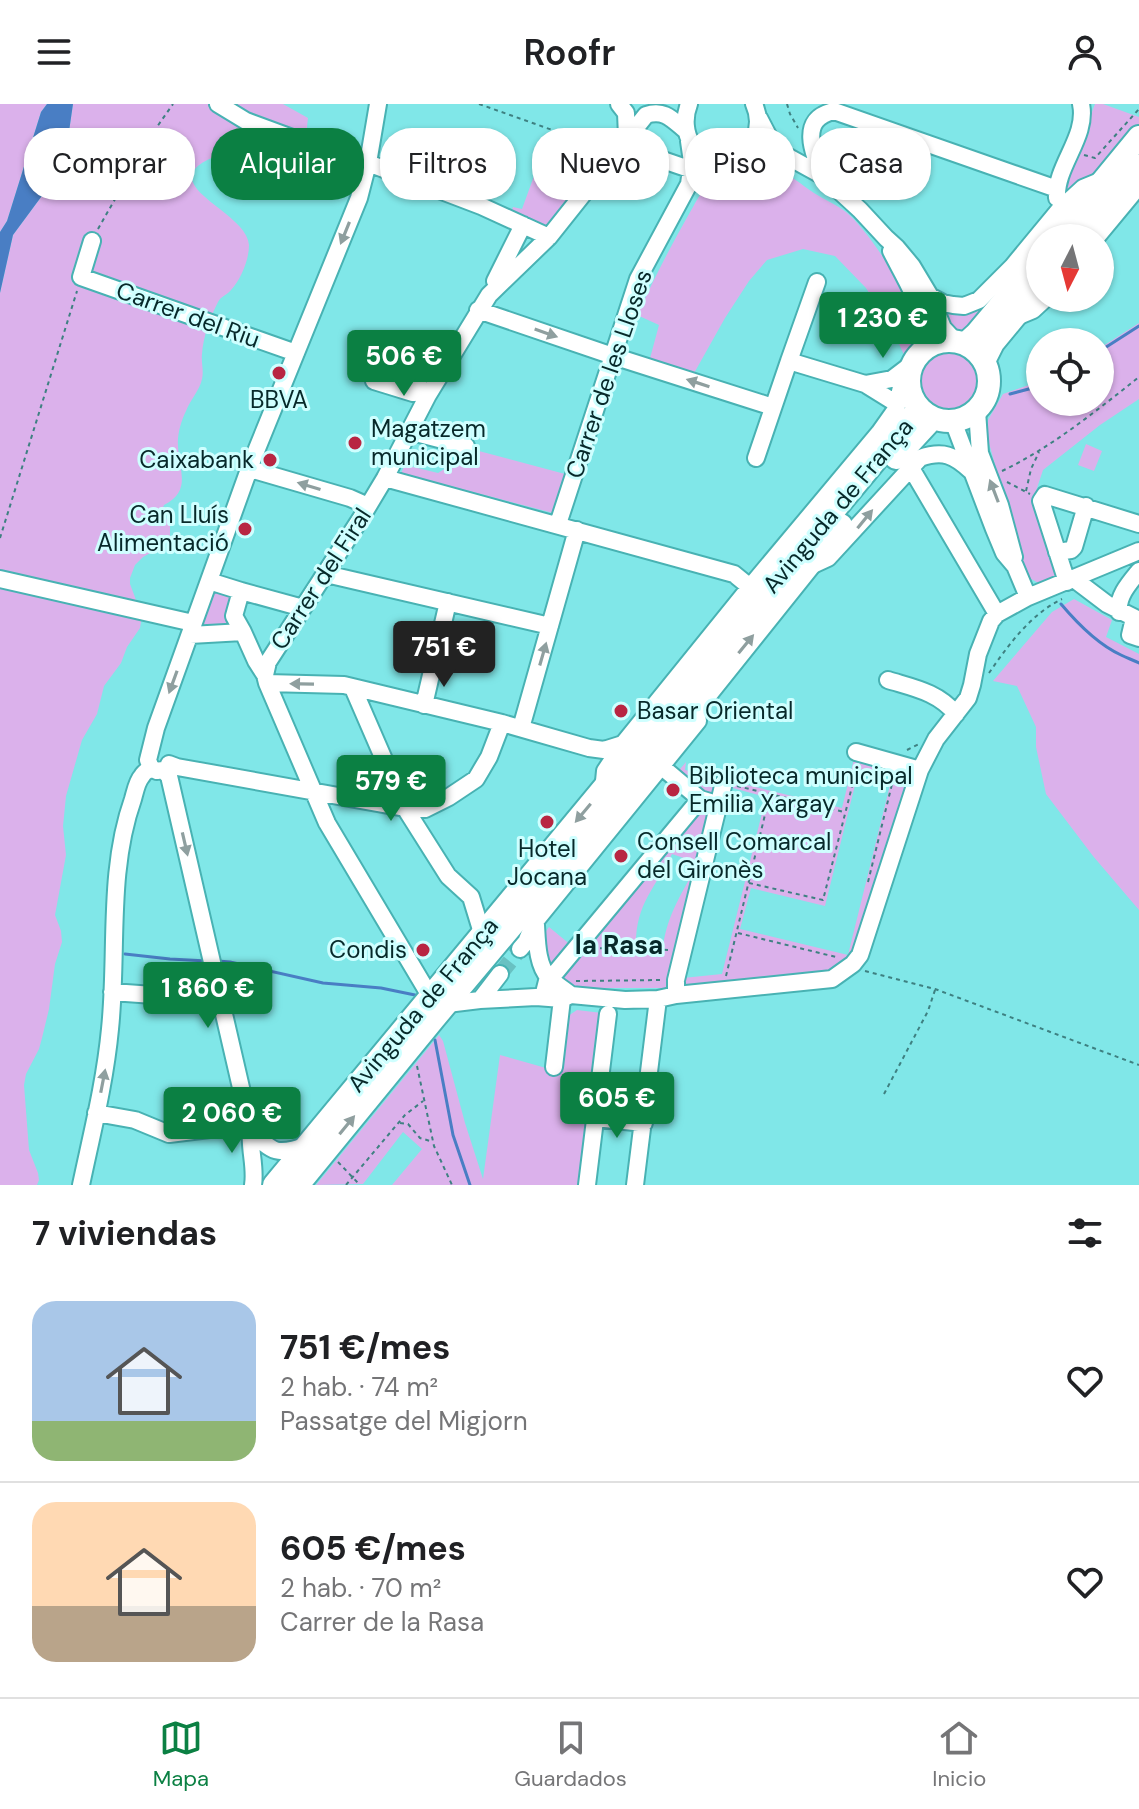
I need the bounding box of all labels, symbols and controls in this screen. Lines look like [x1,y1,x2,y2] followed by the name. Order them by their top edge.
[523,29,616,76] text: Roofr
[32,30,76,74] icon: menu
[1063,30,1107,74] icon: person
[24,128,195,200] chip: Comprar
[211,128,364,200] chip: Alquilar
[380,128,516,200] chip: Filtros
[532,128,669,200] chip: Nuevo
[685,128,795,200] chip: Piso
[811,128,931,200] chip: Casa
[338,221,351,245] one-way arrow
[1026,224,1114,312] north arrow
[1026,224,1114,416] map controls
[558,265,659,482] street label: Carrer de les Lloses
[112,274,264,355] street label: Carrer del Riu
[809,292,957,360] pin: 1 230 €
[837,301,929,335] text: 1 230 €
[534,327,558,339] one-way arrow
[1026,328,1114,416] button: locate
[348,330,460,398] pin: 506 €
[365,339,443,373] text: 506 €
[270,364,288,382] marker: BBVA
[686,377,710,389] one-way arrow
[250,384,308,415] place label: BBVA
[755,412,920,599] street label: Avinguda de França
[371,413,486,472] place label: Magatzem municipal
[346,434,364,452] marker: Magatzem municipal
[139,444,254,475] place label: Caixabank
[261,451,279,469] marker: Caixabank
[297,479,321,492] one-way arrow
[988,479,1001,503] one-way arrow
[97,499,229,558] place label: Can Lluís Alimentació
[263,502,378,655] street label: Carrer del Firal
[856,509,873,529] one-way arrow
[236,520,254,538] marker: Can Lluís Alimentació
[388,621,500,689] pin: 751 €
[411,630,477,664] text: 751 €
[737,634,754,654] one-way arrow
[537,641,549,666] one-way arrow
[166,670,178,694] one-way arrow
[289,678,314,690] one-way arrow
[637,695,793,726] place label: Basar Oriental
[612,702,630,720] marker: Basar Oriental
[335,755,447,823] pin: 579 €
[689,760,913,819] place label: Biblioteca municipal Emilia Xargay
[355,764,427,798] text: 579 €
[664,781,682,799] marker: Biblioteca municipal Emilia Xargay
[575,802,592,822] one-way arrow
[538,813,556,831] marker: Hotel Jocana
[637,826,831,885] place label: Consell Comarcal del Gironès
[179,832,192,857] one-way arrow
[507,833,587,892] place label: Hotel Jocana
[612,847,630,865] marker: Consell Comarcal del Gironès
[340,911,505,1098] street label: Avinguda de França
[575,928,663,962] district label: la Rasa
[329,934,407,965] place label: Condis
[414,941,432,959] marker: Condis
[134,962,282,1030] pin: 1 860 €
[161,971,255,1005] text: 1 860 €
[97,1069,109,1094] one-way arrow
[561,1072,673,1140] pin: 605 €
[578,1081,656,1115] text: 605 €
[158,1087,306,1155] pin: 2 060 €
[182,1096,282,1130] text: 2 060 €
[338,1115,355,1135] one-way arrow
[32,1211,217,1256] text: 7 viviendas
[1063,1211,1107,1255] icon: filters
[280,1325,450,1370] text: 751 €/mes
[96,1333,192,1429] icon: home
[1063,1359,1107,1403] icon: heart
[280,1370,438,1404] text: 2 hab. · 74 m²
[280,1404,528,1438] text: Passatge del Migjorn
[280,1526,466,1571] text: 605 €/mes
[96,1534,192,1630] icon: home
[1063,1560,1107,1604] icon: heart
[280,1571,441,1605] text: 2 hab. · 70 m²
[280,1605,484,1639] text: Carrer de la Rasa
[153,1716,209,1793] tab: Mapa
[514,1716,627,1793] tab: Guardados
[932,1716,986,1793] tab: Inicio

